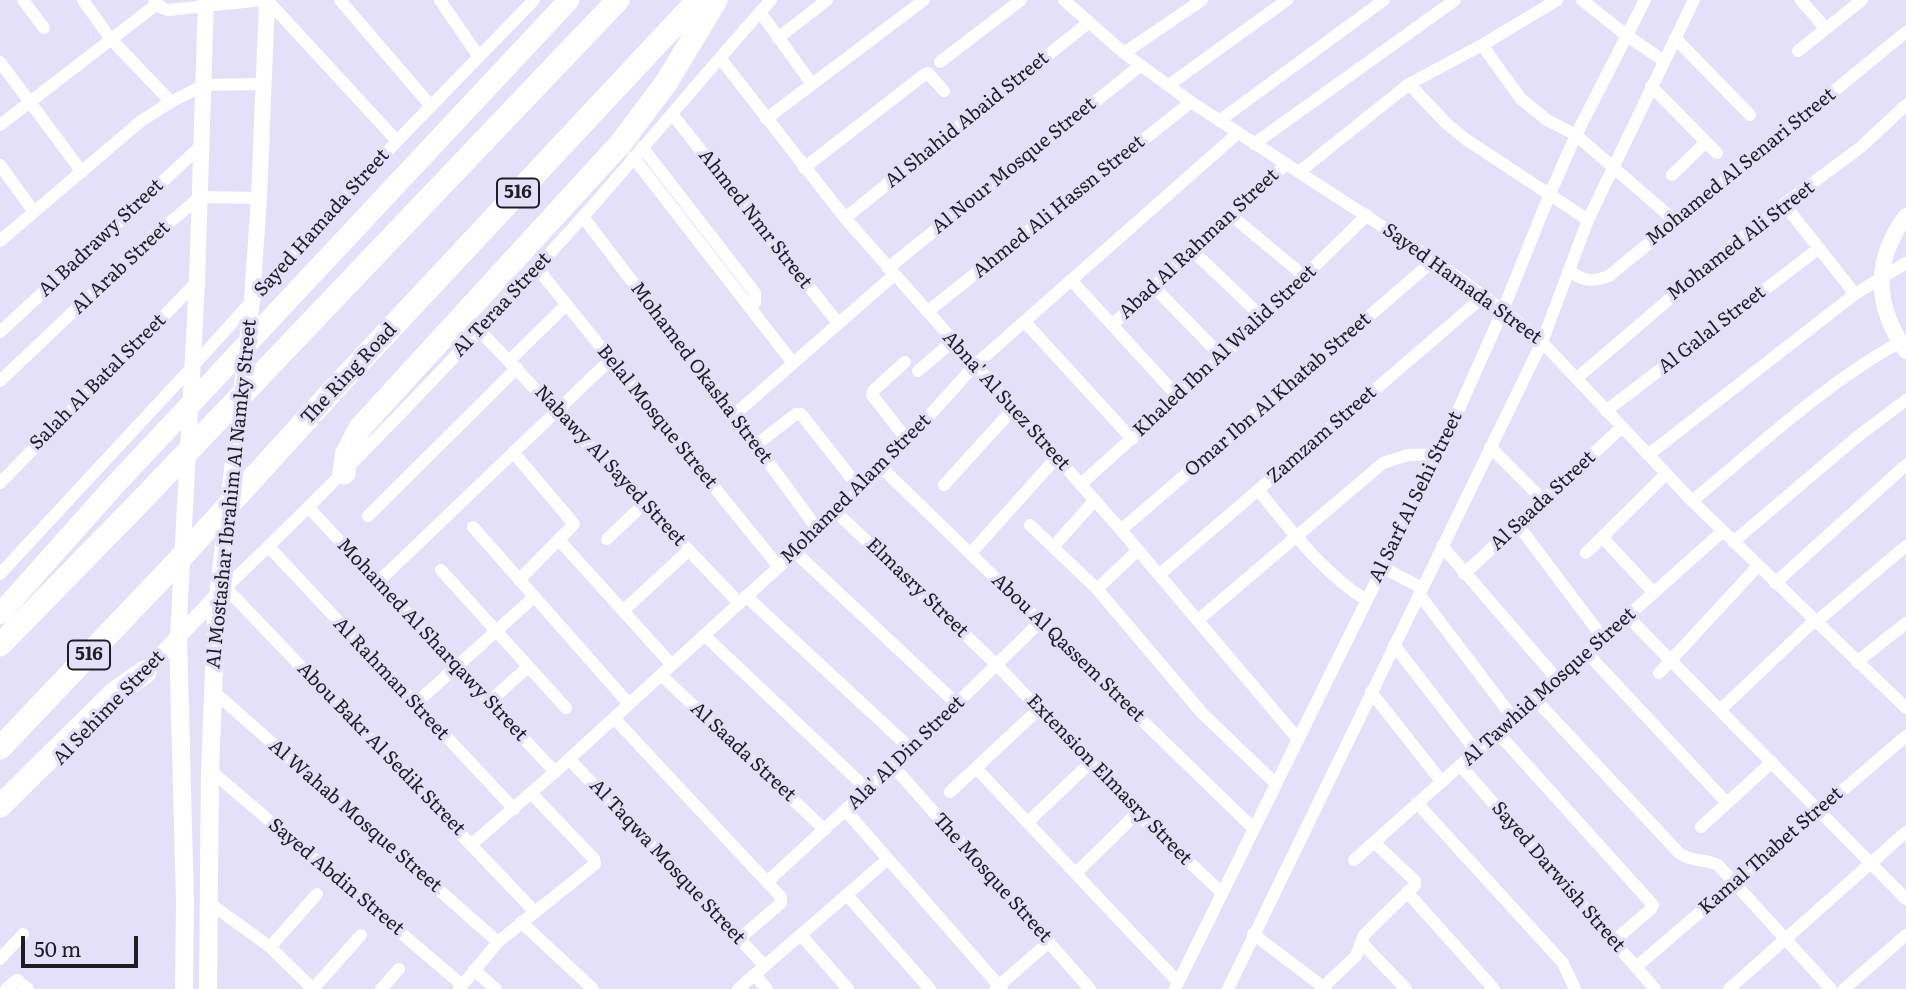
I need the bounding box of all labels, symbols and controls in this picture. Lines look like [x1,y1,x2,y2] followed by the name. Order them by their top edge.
[881,47,1053,193] street label: Al Shahid Abaid Street
[1642,84,1840,250] street label: Mohamed Al Senari Street
[927,93,1101,239] street label: Al Nour Mosque Street
[969,131,1149,283] street label: Ahmed Ali Hassn Street
[250,145,394,301] street label: Sayed Hamada Street
[693,145,817,293] street label: Ahmed Nmr Street
[1114,164,1284,324] street label: Abad Al Rahman Street
[34,174,168,302] street label: Al Badrawy Street
[1663,176,1819,306] street label: Mohamed Ali Street
[497,178,539,208] road number: 516
[67,217,175,319] street label: Al Arab Street
[1378,219,1546,349] street label: Sayed Hamada Street
[448,248,556,362] street label: Al Teraa Street
[1129,260,1321,442] street label: Khaled Ibn Al Walid Street
[625,278,777,468] street label: Mohamed Okasha Street
[1654,281,1770,379] street label: Al Galal Street
[1180,308,1376,482] street label: Omar Ibn Al Khatab Street
[25,309,171,455] street label: Salah Al Batal Street
[202,318,262,670] street label: Al Mostashar Ibrahim Al Namky Street
[296,319,402,429] street label: The Ring Road
[937,327,1075,475] street label: Abna' Al Suez Street
[592,341,722,493] street label: Belal Mosque Street
[530,381,690,551] street label: Nabawy Al Sayed Street
[1263,382,1381,488] street label: Zamzam Street
[1365,408,1467,586] street label: Al Sarf Al Sehi Street
[776,409,936,569] street label: Mohamed Alam Street
[1486,446,1600,556] street label: Al Saada Street
[861,533,973,643] street label: Elmasry Street
[332,534,532,746] street label: Mohamed Al Sharqawy Street
[987,569,1149,727] street label: Abou Al Qassem Street
[1457,603,1641,771] street label: Al Tawhid Mosque Street
[328,613,454,745] street label: Al Rahman Street
[68,640,110,670] road number: 516
[49,646,169,770] street label: Al Sehime Street
[292,658,470,840] street label: Abou Bakr Al Sedik Street
[1022,690,1196,870] street label: Extension Elmasry Street
[843,691,969,815] street label: Ala' Al Din Street
[686,697,800,807] street label: Al Saada Street
[264,735,446,897] street label: Al Wahab Mosque Street
[584,775,750,949] street label: Al Taqwa Mosque Street
[1694,782,1848,920] street label: Kamal Thabet Street
[1487,797,1629,957] street label: Sayed Darwish Street
[928,809,1056,947] street label: The Mosque Street
[264,814,408,940] street label: Sayed Abdin Street
[24,922,142,966] scale bar
[34,932,81,963] text: 50 m

